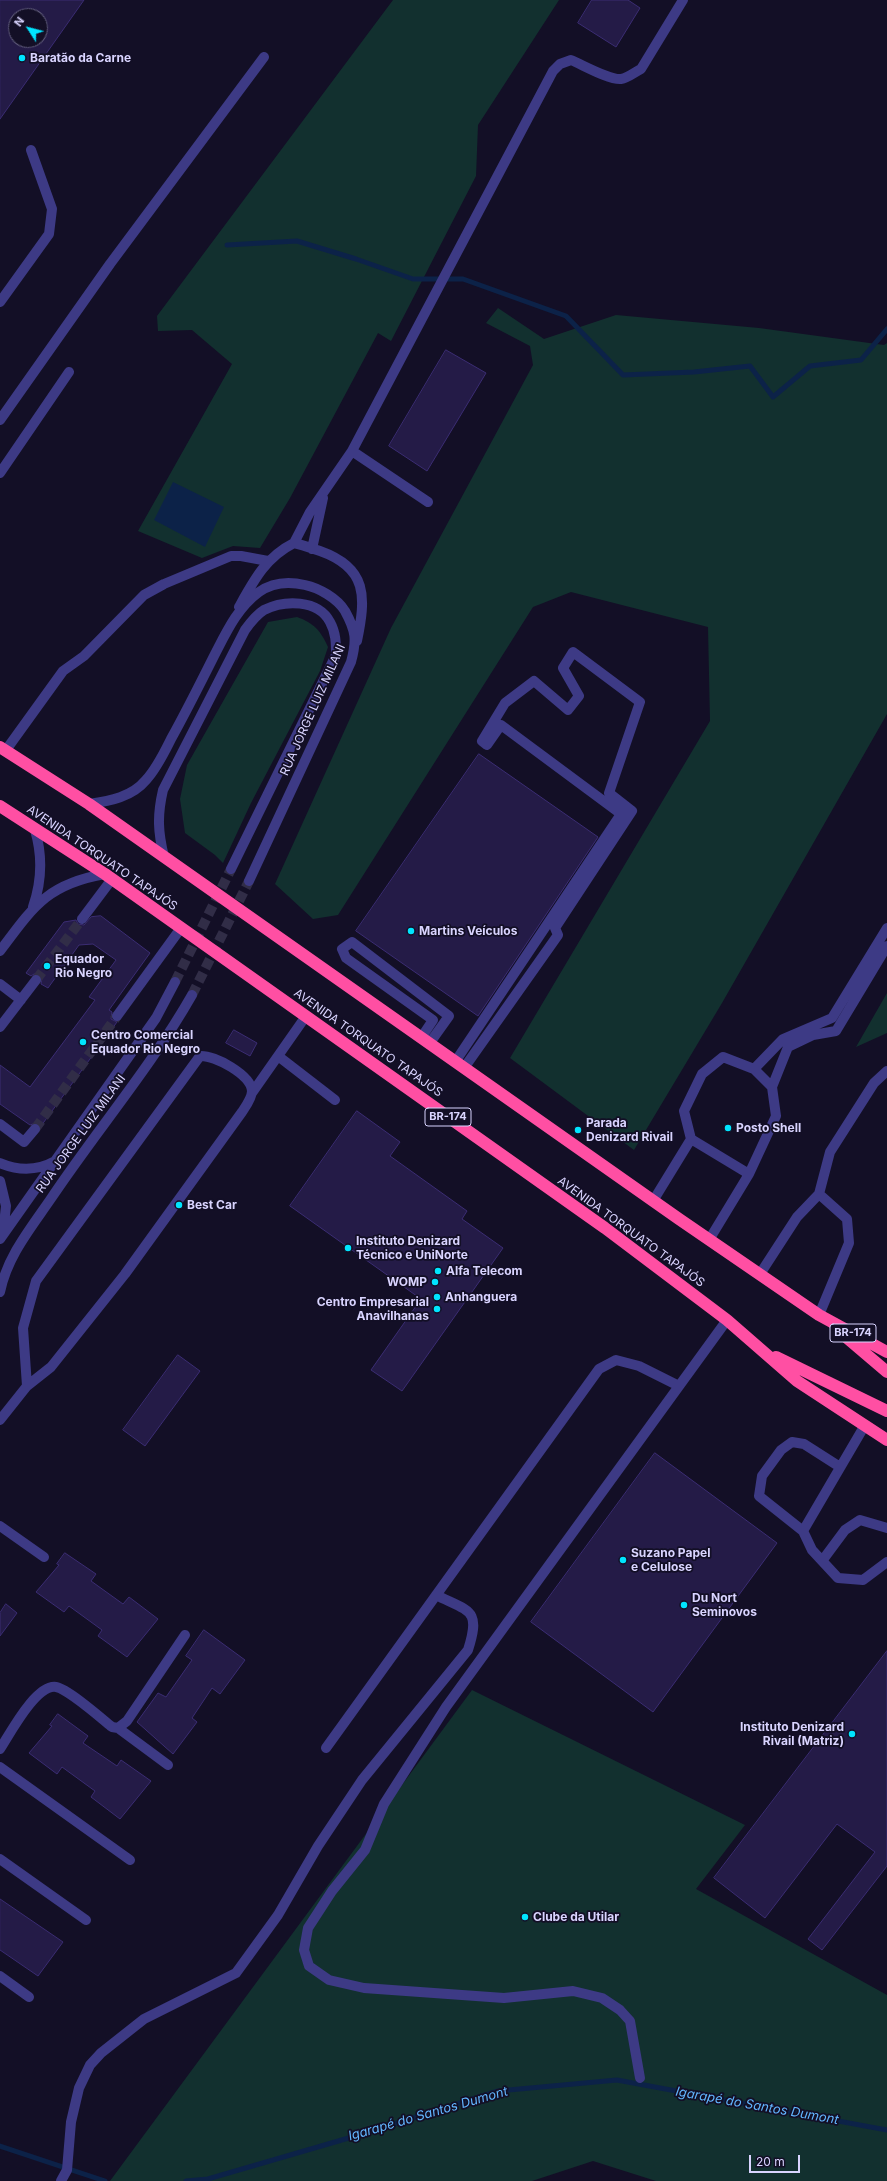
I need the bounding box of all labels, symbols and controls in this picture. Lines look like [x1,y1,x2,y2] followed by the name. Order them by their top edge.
[8,8,48,48] north arrow
[11,14,27,29] text: N
[30,51,131,65] place label: Baratão da Carne
[17,53,27,63] marker: Baratão da Carne
[277,642,349,778] street label: RUA JORGE LUIZ MILANI
[24,802,180,914] street label: AVENIDA TORQUATO TAPAJÓS
[419,924,517,938] place label: Martins Veículos
[406,926,416,936] marker: Martins Veículos
[55,952,112,980] place label: Equador Rio Negro
[42,961,52,971] marker: Equador Rio Negro
[291,986,445,1100] street label: AVENIDA TORQUATO TAPAJÓS
[91,1028,200,1056] place label: Centro Comercial Equador Rio Negro
[78,1037,88,1047] marker: Centro Comercial Equador Rio Negro
[33,1072,129,1196] street label: RUA JORGE LUIZ MILANI
[425,1108,471,1126] road number: BR-174
[586,1116,673,1144] place label: Parada Denizard Rivail
[736,1121,801,1135] place label: Posto Shell
[723,1123,733,1133] marker: Posto Shell
[573,1125,583,1135] marker: Parada Denizard Rivail
[555,1174,707,1290] street label: AVENIDA TORQUATO TAPAJÓS
[187,1198,237,1212] place label: Best Car
[174,1200,184,1210] marker: Best Car
[356,1234,468,1262] place label: Instituto Denizard Técnico e UniNorte
[343,1243,353,1253] marker: Instituto Denizard Técnico e UniNorte
[446,1264,523,1278] place label: Alfa Telecom
[433,1266,443,1276] marker: Alfa Telecom
[387,1275,427,1289] place label: WOMP
[430,1277,440,1287] marker: WOMP
[445,1290,517,1304] place label: Anhanguera
[432,1292,442,1302] marker: Anhanguera
[317,1295,429,1323] place label: Centro Empresarial Anavilhanas
[432,1304,442,1314] marker: Centro Empresarial Anavilhanas
[830,1324,876,1342] road number: BR-174
[631,1546,710,1574] place label: Suzano Papel e Celulose
[618,1555,628,1565] marker: Suzano Papel e Celulose
[692,1591,757,1619] place label: Du Nort Seminovos
[679,1600,689,1610] marker: Du Nort Seminovos
[740,1720,844,1748] place label: Instituto Denizard Rivail (Matriz)
[847,1729,857,1739] marker: Instituto Denizard Rivail (Matriz)
[533,1910,619,1924] place label: Clube da Utilar
[520,1912,530,1922] marker: Clube da Utilar
[346,2084,510,2144] water label: Igarapé do Santos Dumont
[674,2084,840,2128] water label: Igarapé do Santos Dumont
[751,2147,802,2173] scale bar
[756,2154,785,2169] text: 20 m

